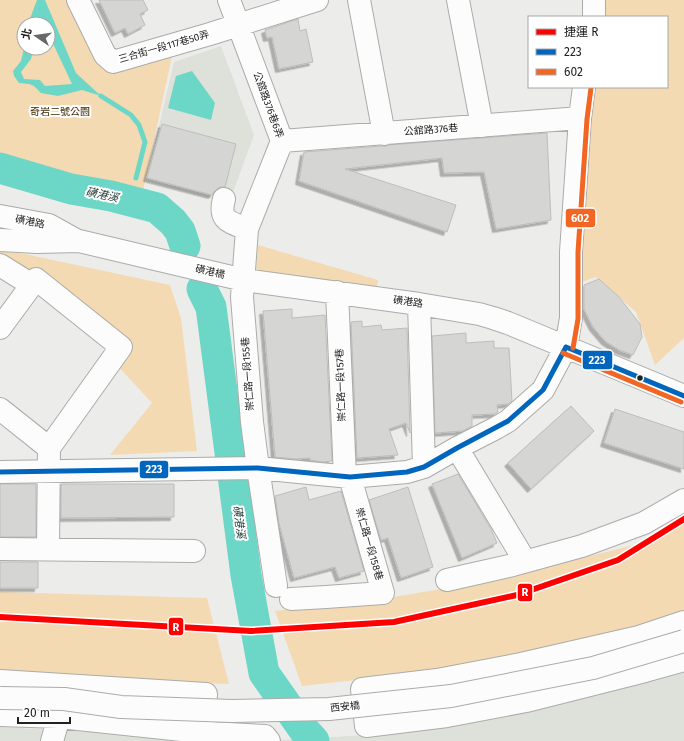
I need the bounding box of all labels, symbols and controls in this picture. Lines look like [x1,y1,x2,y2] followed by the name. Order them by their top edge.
[16,16,56,56] north arrow
[528,16,668,88] legend
[564,25,598,39] text: 捷運 R
[19,27,34,41] text: 北
[117,28,211,66] street label: 三合街一段117巷50弄
[564,45,582,59] text: 223
[564,65,583,79] text: 602
[250,70,286,140] street label: 公舘路376巷6弄
[30,106,90,118] park label: 奇岩二號公園
[403,122,459,138] street label: 公舘路376巷
[85,185,121,205] water label: 磺港溪
[565,208,596,228] line badge: 602
[571,212,589,225] text: 602
[14,213,46,231] street label: 磺港路
[194,263,226,281] street label: 磺港橋
[392,294,424,310] street label: 磺港路
[239,337,257,411] street label: 崇仁路一段155巷
[334,348,348,422] street label: 崇仁路一段157巷
[582,350,613,370] line badge: 223
[588,354,606,367] text: 223
[635,373,645,383] unlabelled marker
[139,460,169,479] line badge: 223
[145,463,163,476] text: 223
[231,505,248,541] water label: 磺港溪
[353,506,385,582] street label: 崇仁路一段158巷
[517,583,533,602] line badge: R
[522,586,529,599] text: R
[168,617,184,636] line badge: R
[173,621,180,634] text: R
[18,699,70,725] scale bar
[329,699,361,715] street label: 西安橋
[24,706,50,720] text: 20 m

